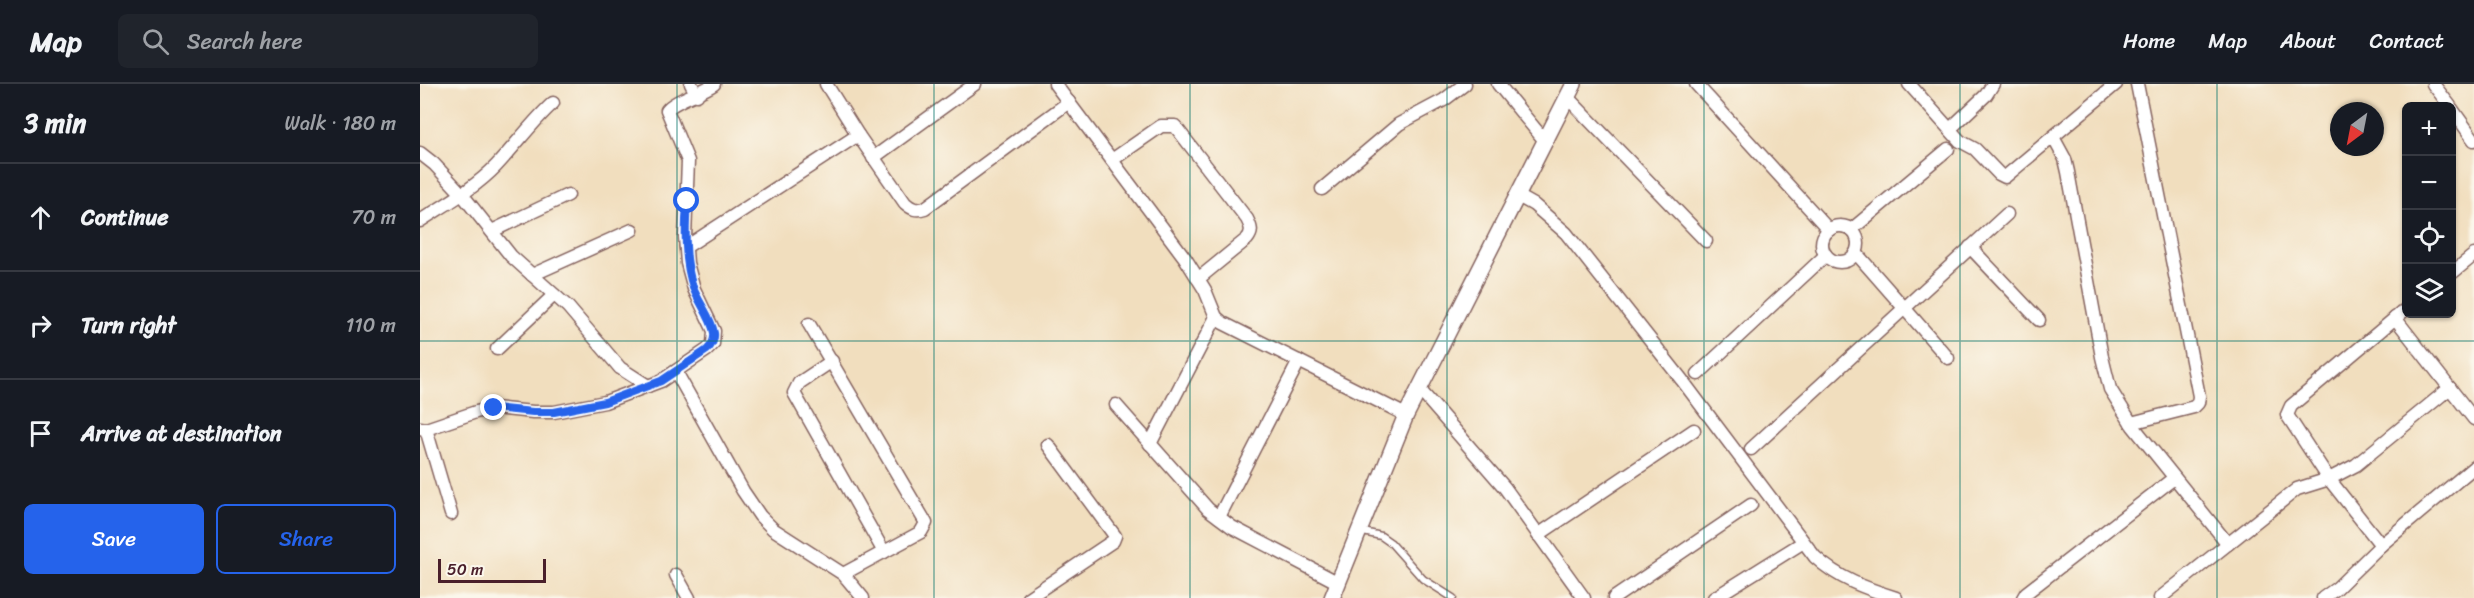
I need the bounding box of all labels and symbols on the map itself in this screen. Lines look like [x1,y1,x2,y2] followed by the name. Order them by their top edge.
[2330,102,2384,156] north arrow
[673,187,699,213] route start
[480,394,506,420] route end
[438,556,546,584] scale bar

